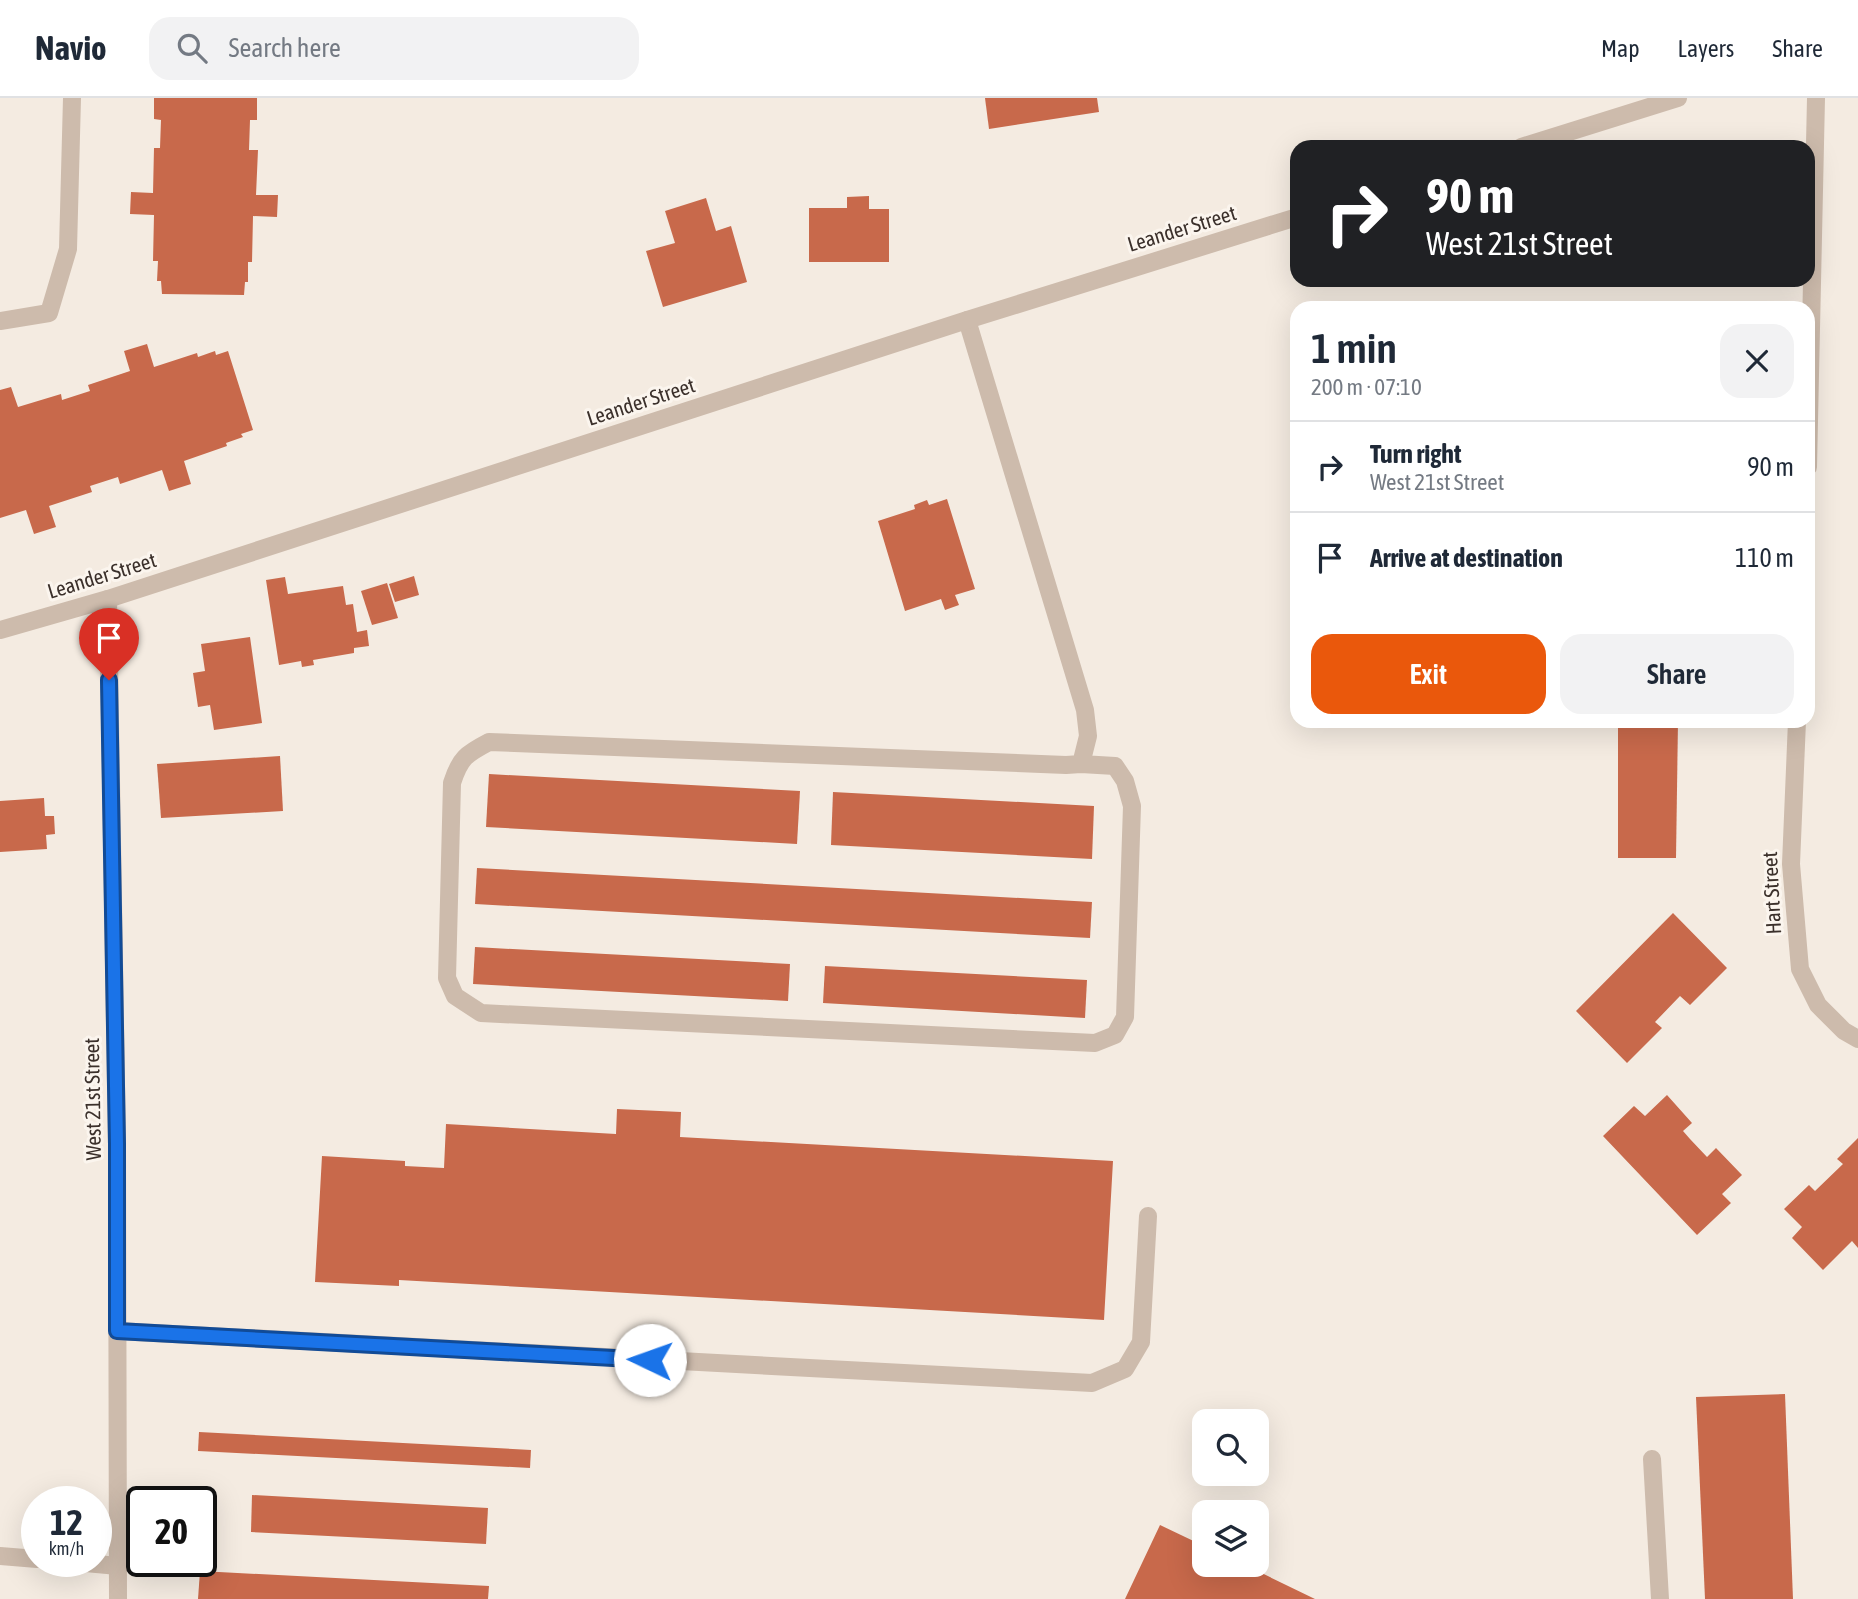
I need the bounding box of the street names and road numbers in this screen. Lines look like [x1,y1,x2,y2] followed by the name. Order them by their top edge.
[1125,200,1239,256] street label: Leander Street
[584,372,698,430] street label: Leander Street
[45,547,159,603] street label: Leander Street
[1757,851,1785,935] street label: Hart Street
[79,1038,105,1161] street label: West 21st Street

